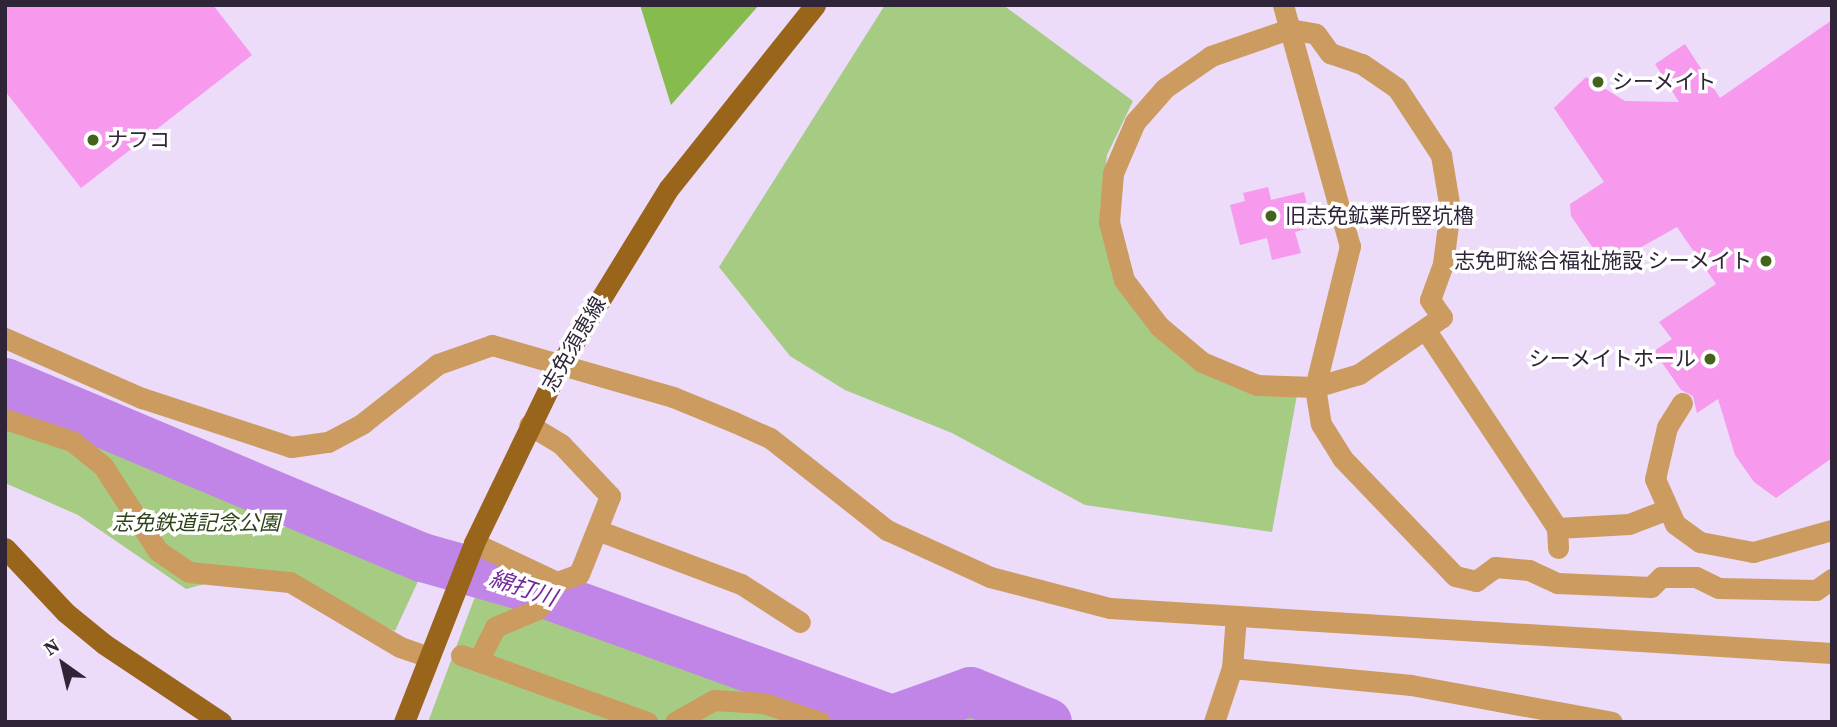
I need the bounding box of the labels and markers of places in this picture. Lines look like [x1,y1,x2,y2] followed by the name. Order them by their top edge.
[1612,69,1717,95] place label: シーメイト
[1590,74,1606,90] marker: シーメイト
[107,127,170,153] place label: ナフコ
[85,132,101,148] marker: ナフコ
[1285,203,1474,229] place label: 旧志免鉱業所竪坑櫓
[1263,208,1279,224] marker: 旧志免鉱業所竪坑櫓
[1453,248,1752,274] place label: 志免町総合福祉施設 シーメイト
[1758,253,1774,269] marker: 志免町総合福祉施設 シーメイト
[1528,346,1696,372] place label: シーメイトホール
[1702,351,1718,367] marker: シーメイトホール

